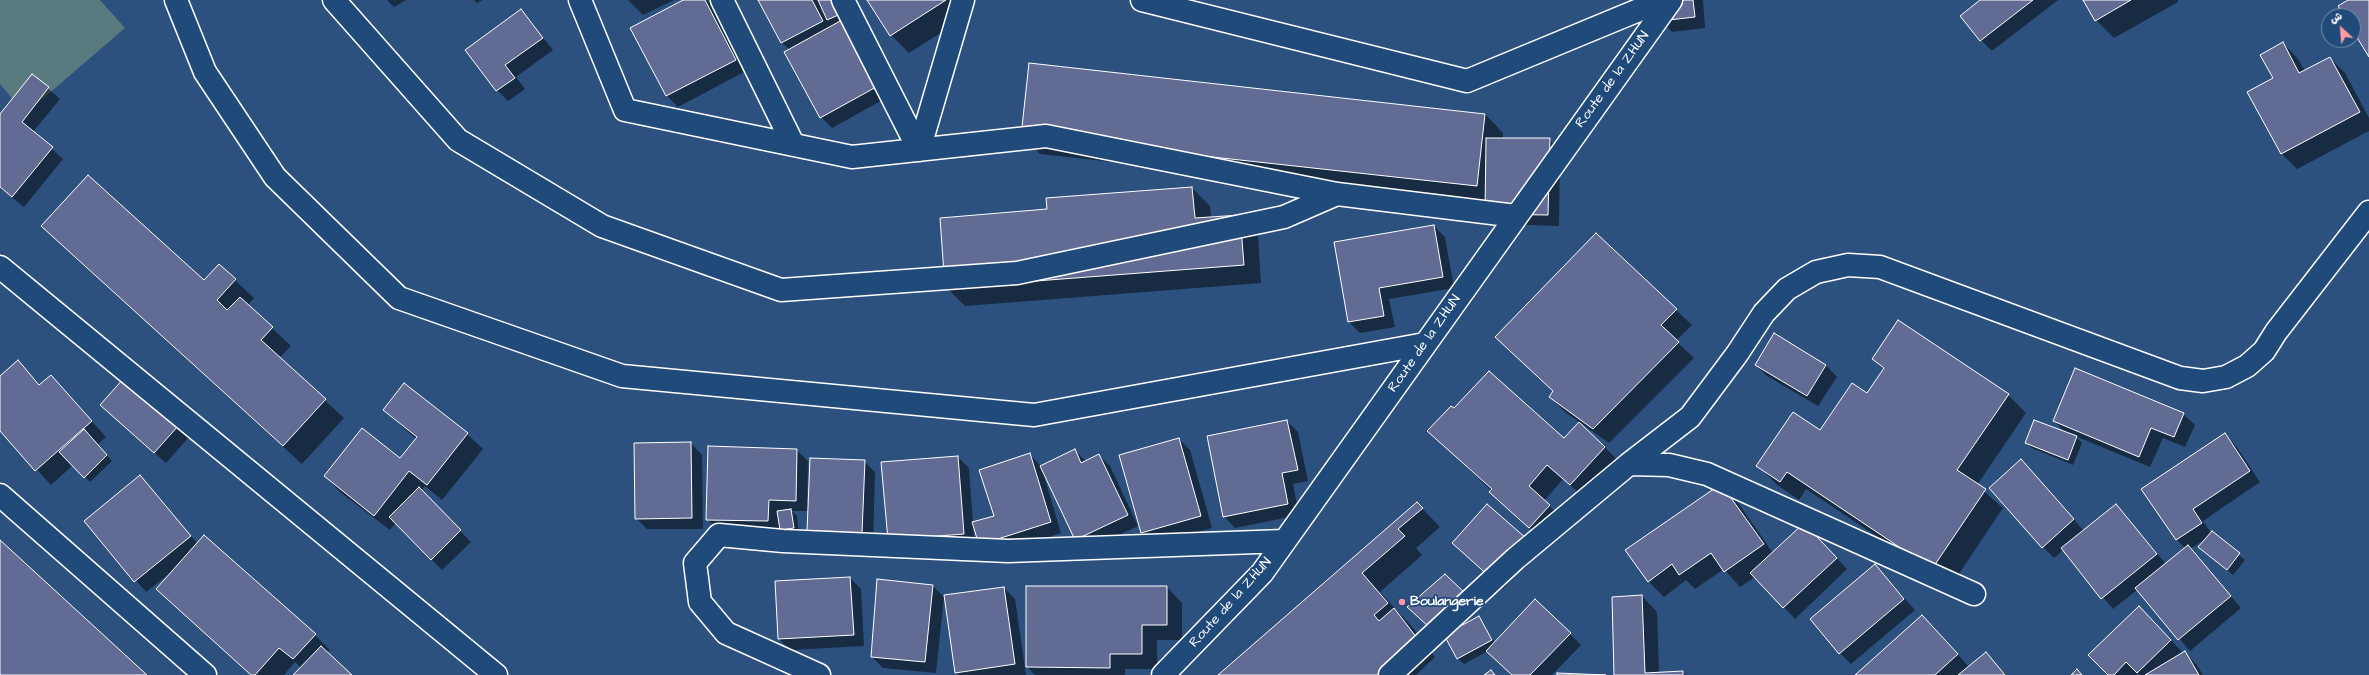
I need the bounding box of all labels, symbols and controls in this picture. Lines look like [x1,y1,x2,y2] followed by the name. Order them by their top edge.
[2321,8,2361,48] north arrow
[2327,8,2345,27] text: ش
[1572,28,1654,132] street label: Route de la ZHUN
[1385,292,1465,396] street label: Route de la ZHUN
[1186,555,1276,651] street label: Route de la ZHUN
[1410,594,1483,610] place label: Boulangerie
[1397,597,1407,607] marker: Boulangerie

